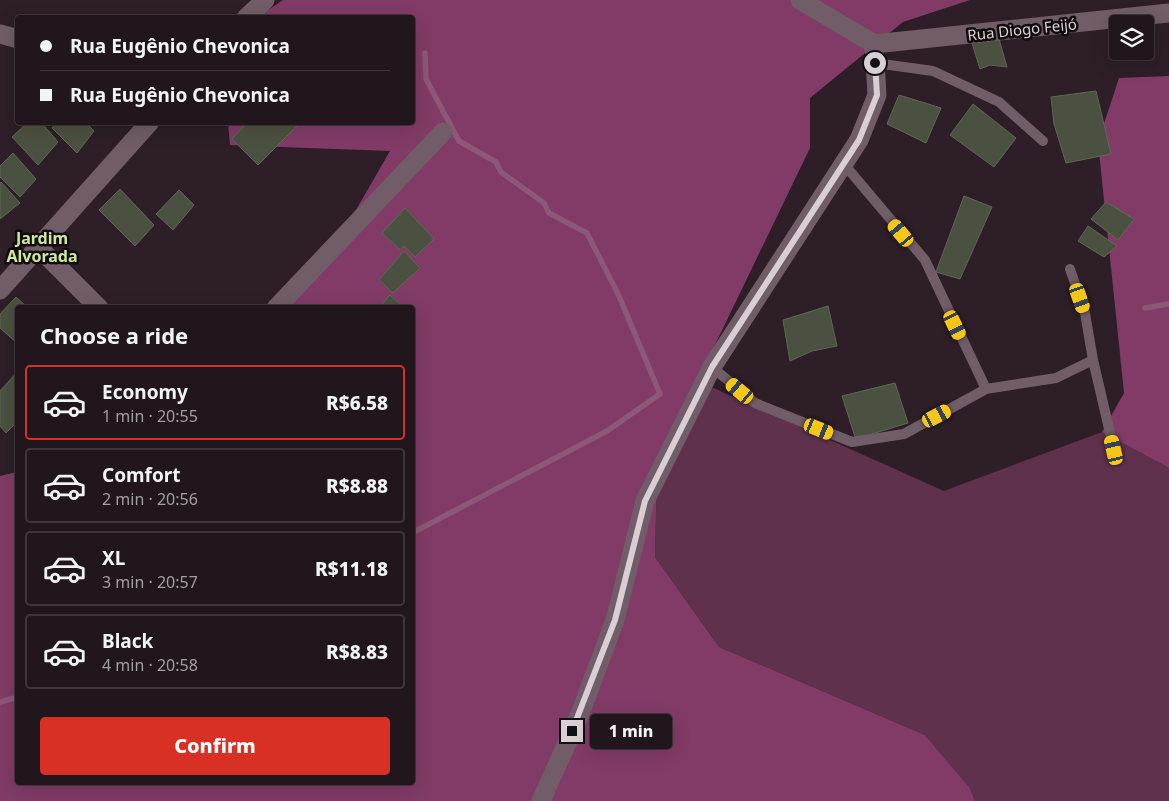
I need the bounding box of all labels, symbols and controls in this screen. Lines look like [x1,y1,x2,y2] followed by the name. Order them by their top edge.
[966,13,1078,45] street label: Rua Diogo Feijó
[1109,15,1154,60] map controls
[1109,15,1154,60] button: layers
[70,33,290,59] text: Rua Eugênio Chevonica
[864,52,886,74] route start
[70,82,290,108] text: Rua Eugênio Chevonica
[885,217,916,249] car
[6,227,78,267] district label: Jardim Alvorada
[1068,281,1091,315] car
[941,308,968,342] car
[40,320,188,350] text: Choose a ride
[723,376,756,406] car
[102,379,188,405] text: Economy
[42,380,87,425] icon: car
[326,390,388,416] text: R$6.58
[920,402,953,430] car
[102,405,198,427] text: 1 min · 20:55
[802,416,835,442] car
[1103,434,1124,466] car
[102,462,181,488] text: Comfort
[42,463,87,508] icon: car
[326,473,388,499] text: R$8.88
[102,488,198,510] text: 2 min · 20:56
[102,545,125,571] text: XL
[42,546,87,591] icon: car
[315,556,388,582] text: R$11.18
[102,571,198,593] text: 3 min · 20:57
[102,628,153,654] text: Black
[42,629,87,674] icon: car
[326,639,388,665] text: R$8.83
[102,654,198,676] text: 4 min · 20:58
[590,714,672,748] callout: 1 min
[40,717,390,775] button: Confirm
[561,720,583,742] route end
[609,720,653,742] text: 1 min

